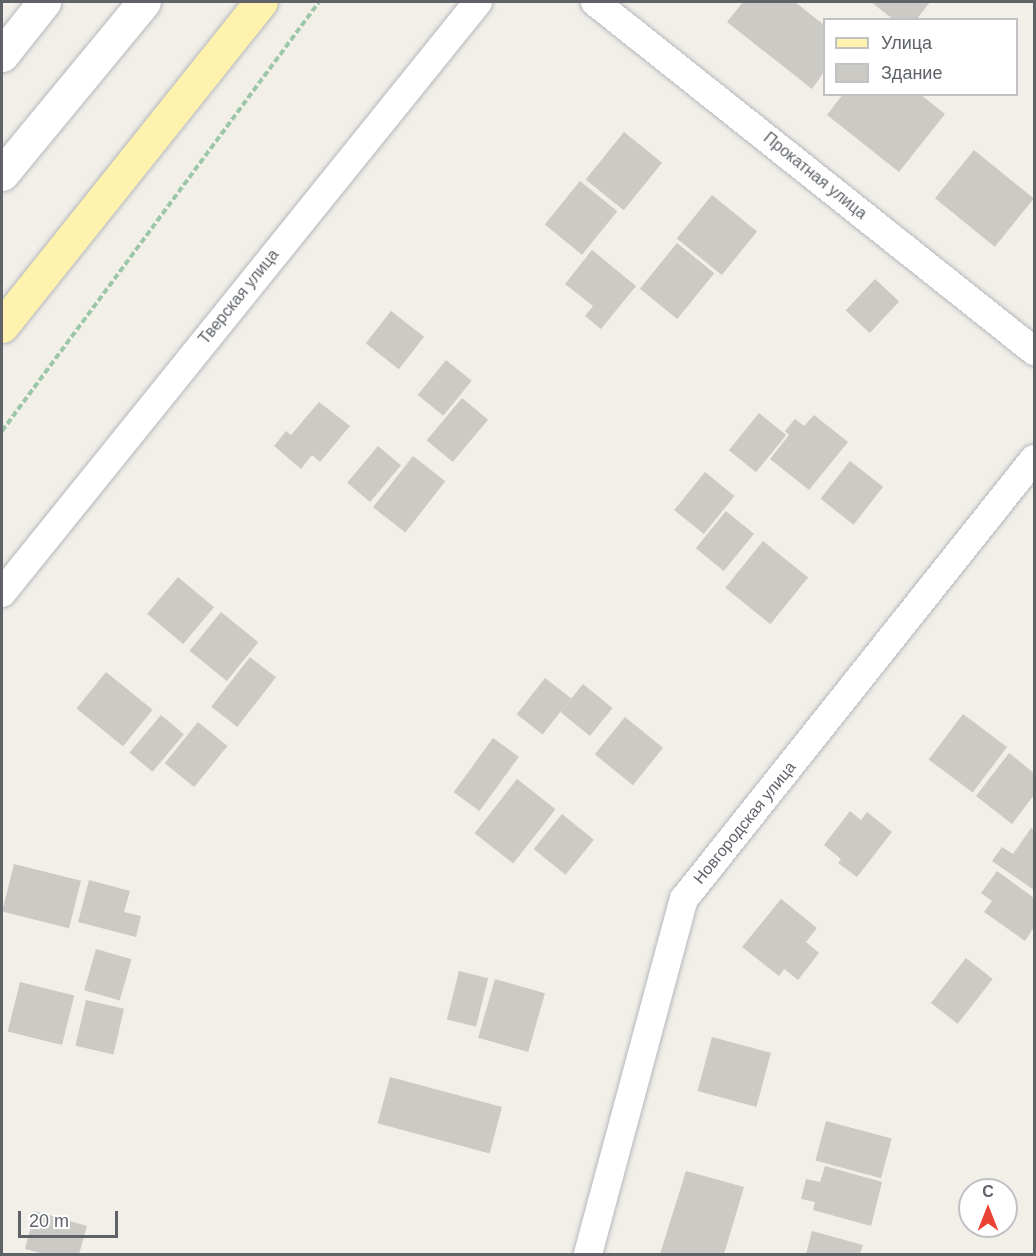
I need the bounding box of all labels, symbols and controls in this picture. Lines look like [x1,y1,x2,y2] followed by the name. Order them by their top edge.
[823,18,1018,96] legend
[881,33,932,53] text: Улица
[881,63,942,83] text: Здание
[759,128,871,224] street label: Прокатная улица
[195,246,283,348] street label: Тверская улица
[690,758,800,888] street label: Новгородская улица
[958,1178,1018,1238] north arrow
[982,1183,994,1200] text: С
[21,1199,122,1237] scale bar
[29,1211,69,1231] text: 20 m

